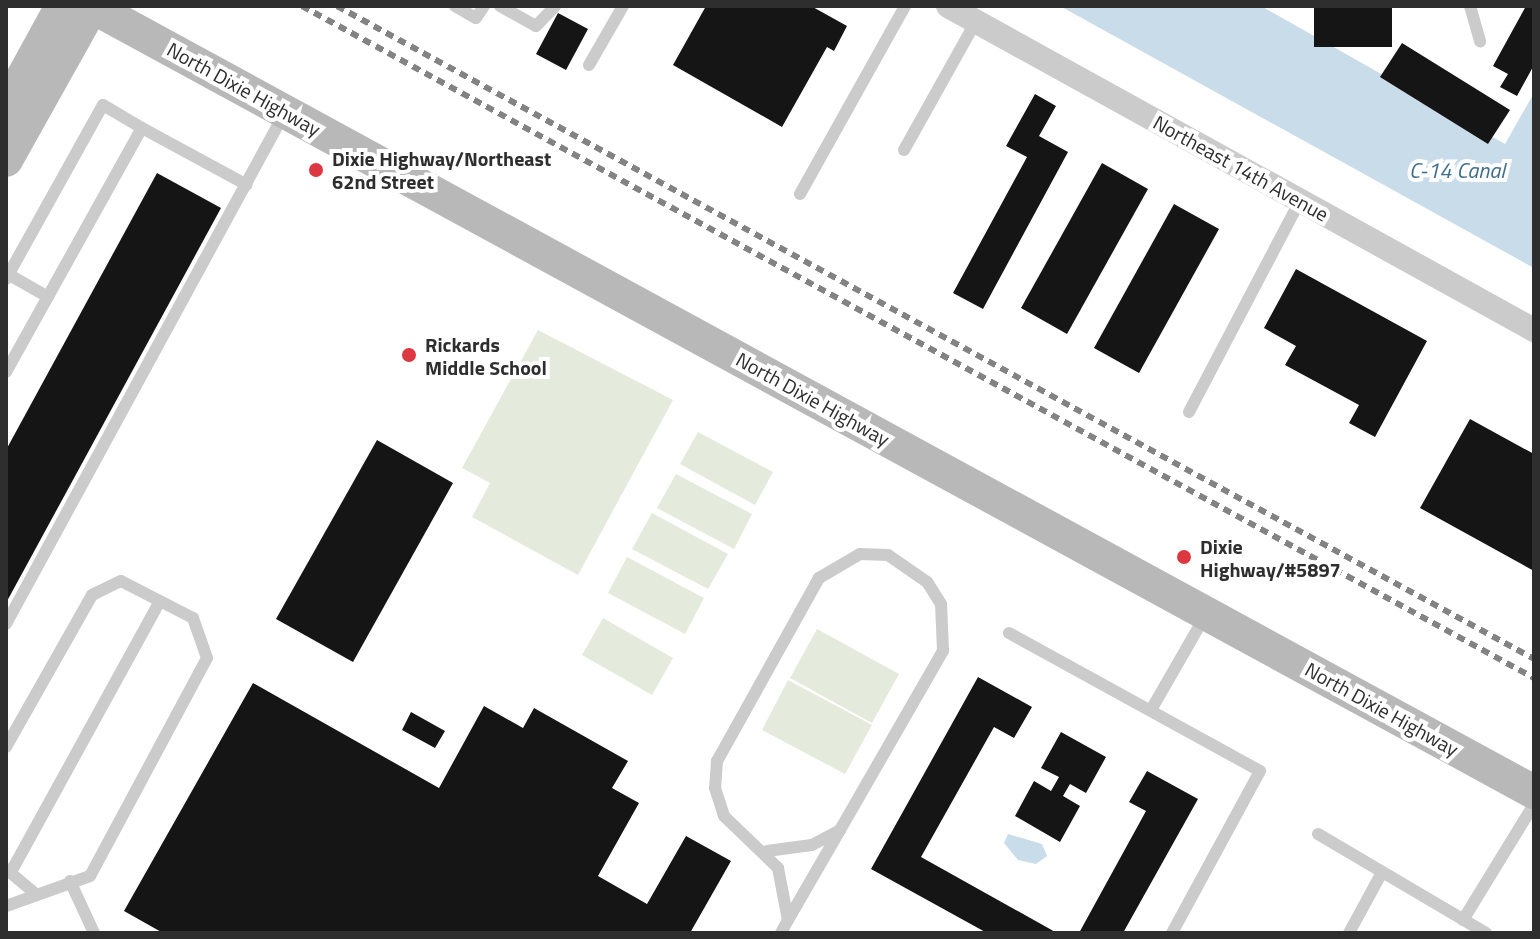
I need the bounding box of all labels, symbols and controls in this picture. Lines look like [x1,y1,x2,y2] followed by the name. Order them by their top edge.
[163,37,325,141] street label: North Dixie Highway
[1149,110,1333,226] street label: Northeast 14th Avenue
[332,146,551,193] place label: Dixie Highway/Northeast 62nd Street
[1409,158,1505,184] water label: C-14 Canal
[307,161,325,179] marker: Dixie Highway/Northeast 62nd Street
[425,332,547,379] place label: Rickards Middle School
[400,346,418,364] marker: Rickards Middle School
[732,347,894,451] street label: North Dixie Highway
[1200,534,1341,581] place label: Dixie Highway/#5897
[1175,548,1193,566] marker: Dixie Highway/#5897
[1301,657,1463,761] street label: North Dixie Highway

